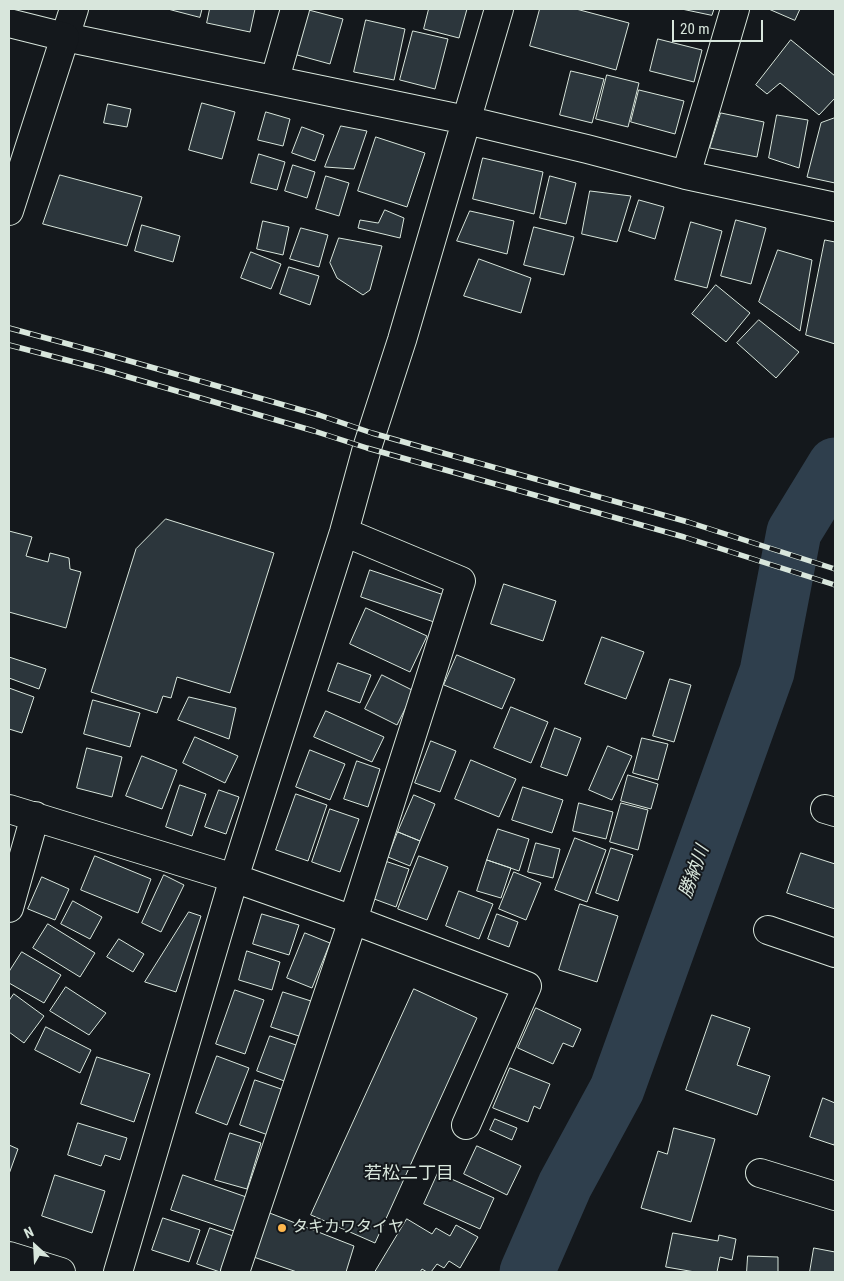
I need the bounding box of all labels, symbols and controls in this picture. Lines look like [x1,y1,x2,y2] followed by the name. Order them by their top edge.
[674,10,765,42] scale bar
[680,20,710,38] text: 20 m
[676,843,714,901] water label: 勝納川
[364,1163,454,1185] district label: 若松二丁目
[292,1218,404,1238] place label: タキカワタイヤ
[10,1221,60,1271] north arrow
[276,1222,288,1234] marker: タキカワタイヤ
[21,1223,36,1241] text: N

